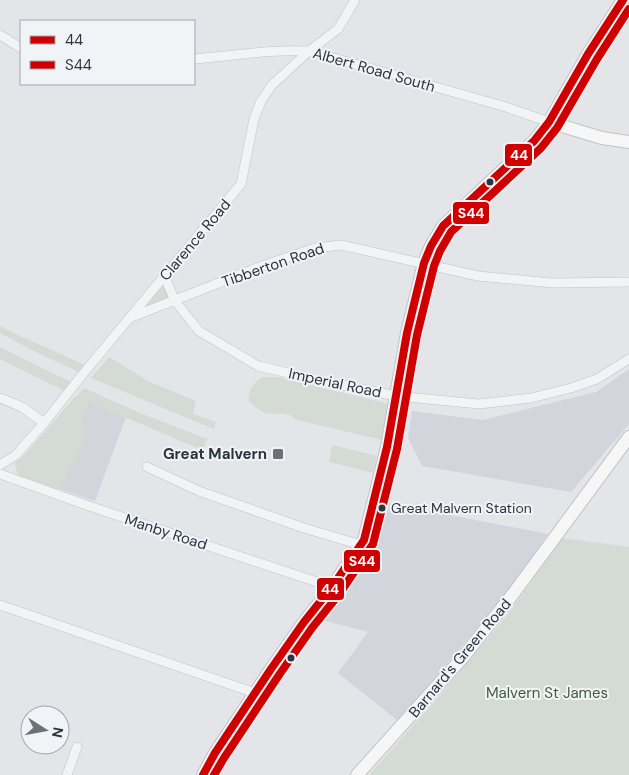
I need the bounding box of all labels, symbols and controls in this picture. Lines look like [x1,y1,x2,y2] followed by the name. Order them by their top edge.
[20,20,195,85] legend
[65,30,83,50] text: 44
[311,43,437,97] street label: Albert Road South
[65,55,92,75] text: S44
[504,143,533,167] line badge: 44
[510,146,528,164] text: 44
[485,177,495,187] unlabelled marker
[155,195,235,285] street label: Clarence Road
[452,201,490,225] line badge: S44
[458,204,484,222] text: S44
[219,238,327,292] street label: Tibberton Road
[287,363,383,403] street label: Imperial Road
[163,444,267,464] place label: Great Malvern
[271,447,285,461] marker: Great Malvern
[391,499,532,517] place label: Great Malvern Station
[377,503,387,513] marker: Great Malvern Station
[122,509,210,555] street label: Manby Road
[343,549,381,573] line badge: S44
[349,552,375,570] text: S44
[316,577,345,601] line badge: 44
[321,580,339,598] text: 44
[404,594,516,722] street label: Barnard's Green Road
[286,653,296,663] unlabelled marker
[486,683,608,703] park label: Malvern St James
[20,705,70,755] north arrow
[48,726,68,739] text: N

